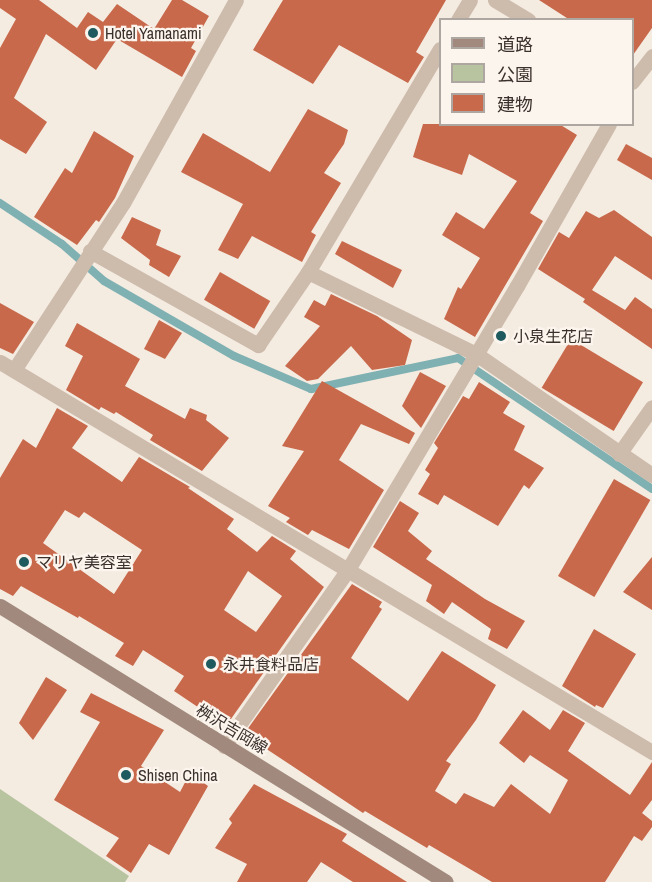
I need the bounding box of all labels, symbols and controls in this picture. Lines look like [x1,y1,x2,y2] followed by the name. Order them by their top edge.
[439,18,634,126] legend
[105,23,202,43] place label: Hotel Yamanami
[86,26,100,40] marker: Hotel Yamanami
[497,32,533,57] text: 道路
[497,62,533,87] text: 公園
[497,92,533,117] text: 建物
[513,326,593,346] place label: 小泉生花店
[494,329,508,343] marker: 小泉生花店
[36,552,132,572] place label: マリヤ美容室
[17,555,31,569] marker: マリヤ美容室
[223,654,319,674] place label: 永井食料品店
[204,657,218,671] marker: 永井食料品店
[193,700,271,758] street label: 桝沢吉岡線
[138,765,218,785] place label: Shisen China
[119,768,133,782] marker: Shisen China

